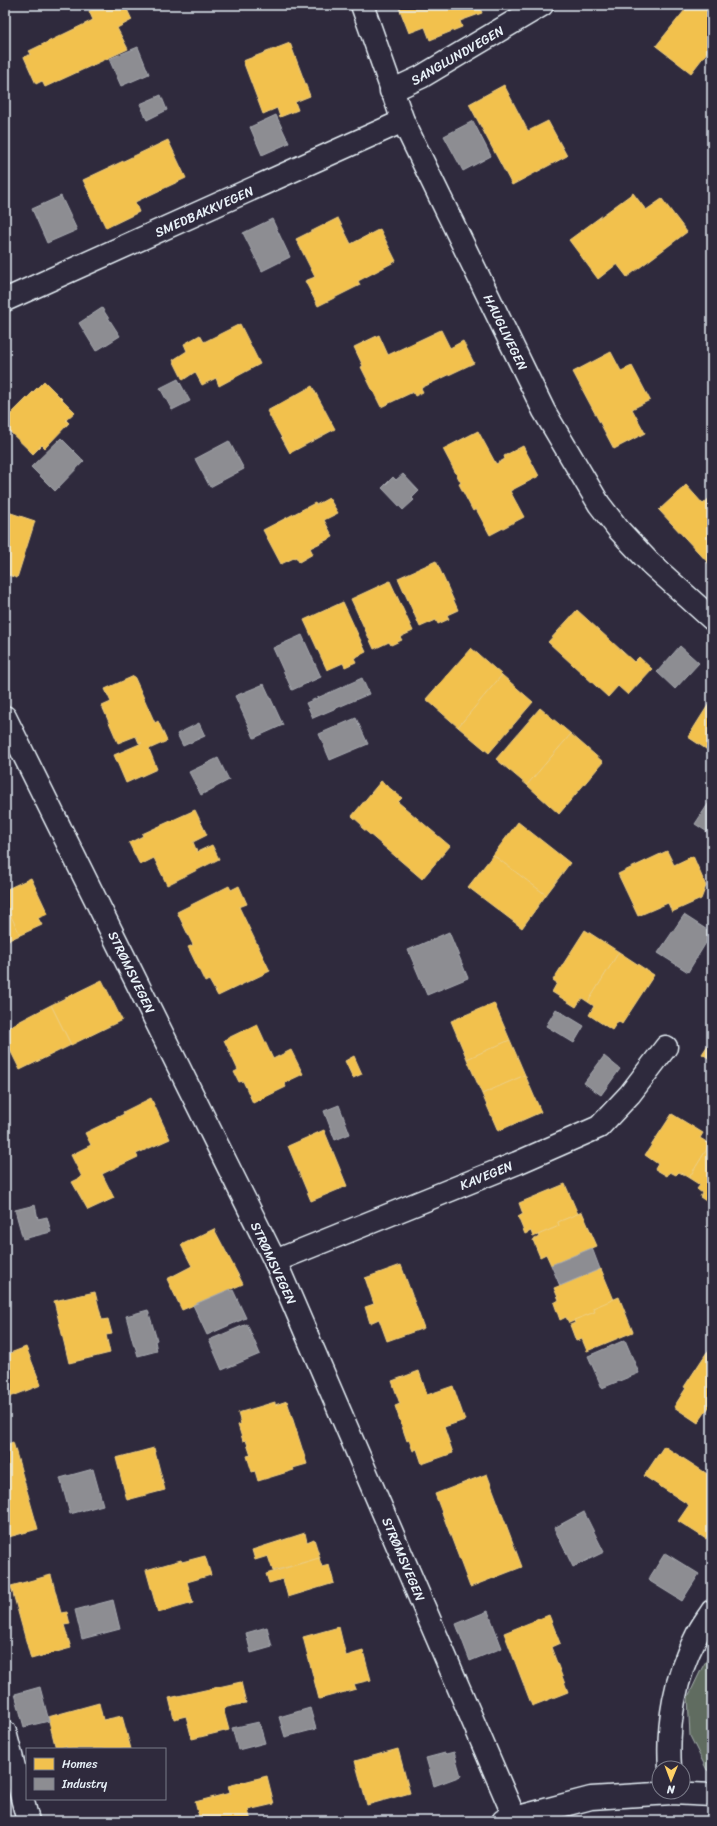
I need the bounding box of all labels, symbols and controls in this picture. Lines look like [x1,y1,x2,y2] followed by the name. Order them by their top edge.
[406,19,508,92] street label: SANGLUNDVEGEN
[151,179,257,244] street label: SMEDBAKKVEGEN
[477,290,534,374] street label: HAUGLIVEGEN
[102,927,161,1017] street label: STRØMSVEGEN
[456,1154,516,1197] street label: KAVEGEN
[244,1218,303,1309] street label: STRØMSVEGEN
[375,1514,432,1605] street label: STRØMSVEGEN
[26,1748,166,1800] legend
[62,1753,98,1775] text: Homes
[651,1760,691,1800] north arrow
[61,1773,108,1795] text: Industry
[666,1780,676,1799] text: N

